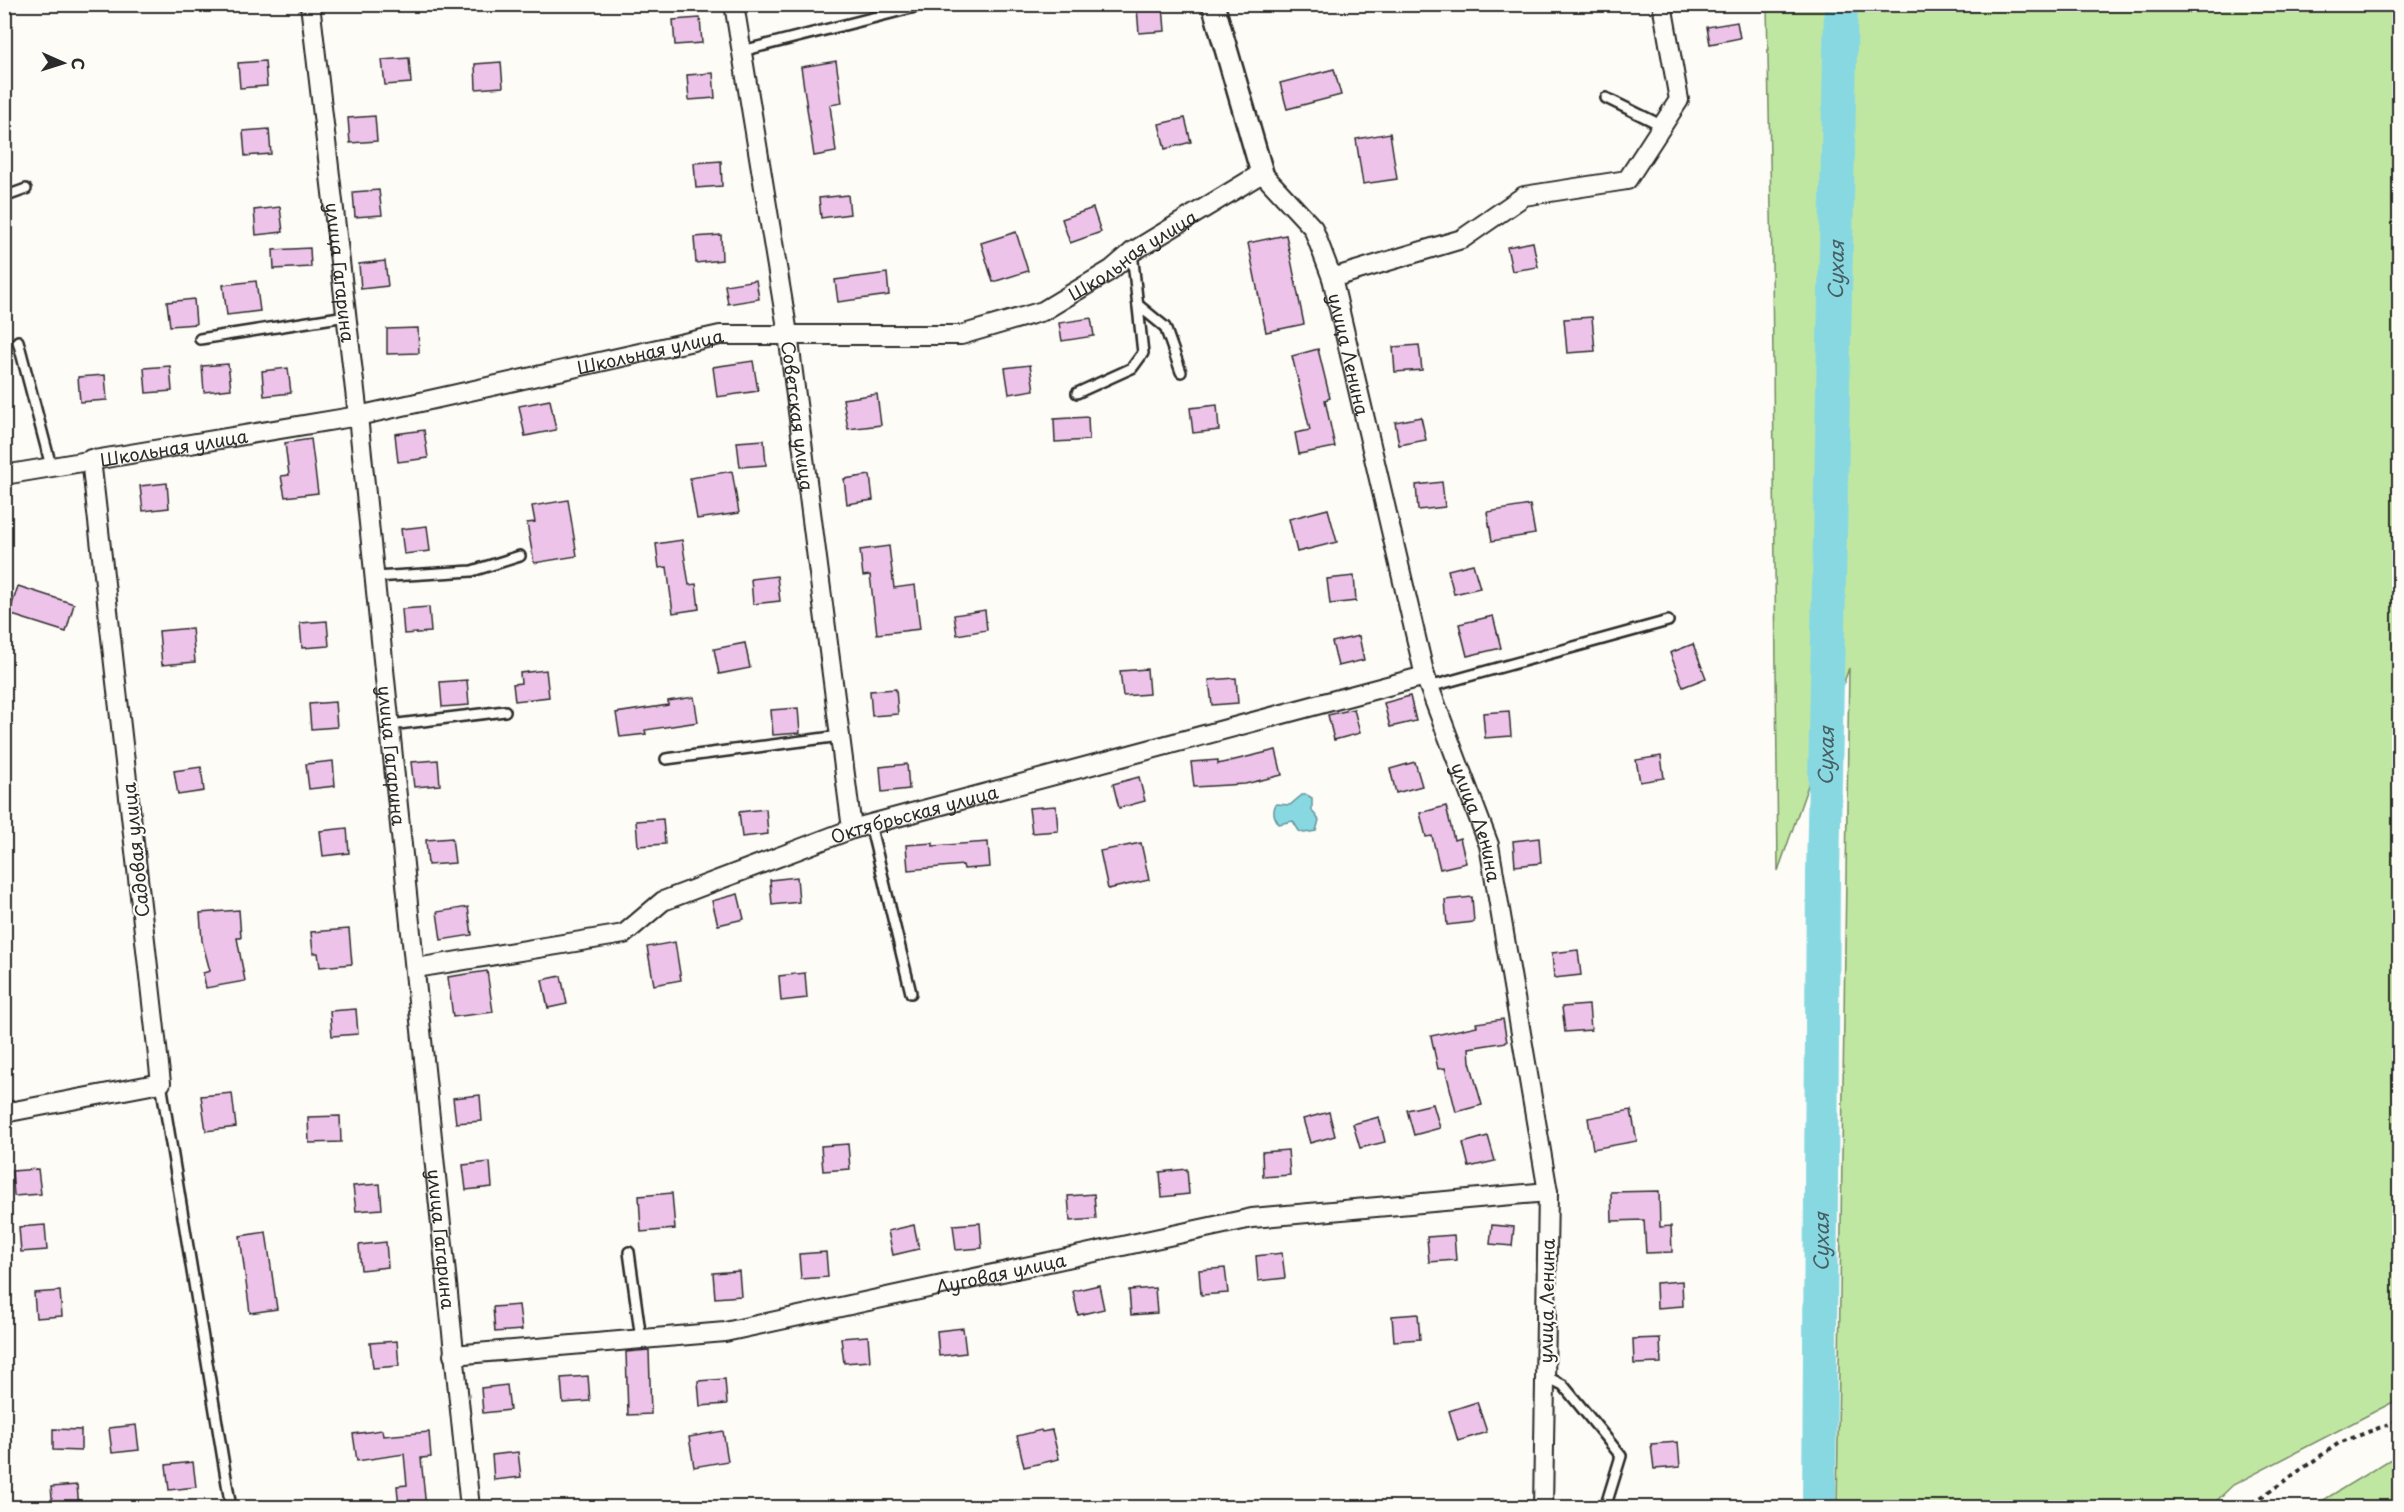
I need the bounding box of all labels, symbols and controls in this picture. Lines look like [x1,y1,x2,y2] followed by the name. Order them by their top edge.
[33,33,93,93] north arrow
[67,57,91,70] text: С
[320,201,363,344] street label: улица Гагарина
[1063,202,1202,307] street label: Школьная улица
[1820,239,1851,300] water label: Сухая
[1322,290,1377,419] street label: улица Ленина
[574,321,726,380] street label: Школьная улица
[776,339,822,493] street label: Советская улица
[98,421,250,472] street label: Школьная улица
[372,684,413,827] street label: улица Гагарина
[1810,725,1841,786] water label: Сухая
[1445,758,1509,885] street label: улица Ленина
[826,777,1002,850] street label: Октябрьская улица
[114,781,156,919] street label: Садовая улица
[422,1168,463,1311] street label: улица Гагарина
[1805,1211,1836,1272] water label: Сухая
[1531,1238,1561,1364] street label: улица Ленина
[933,1245,1069,1300] street label: Луговая улица

